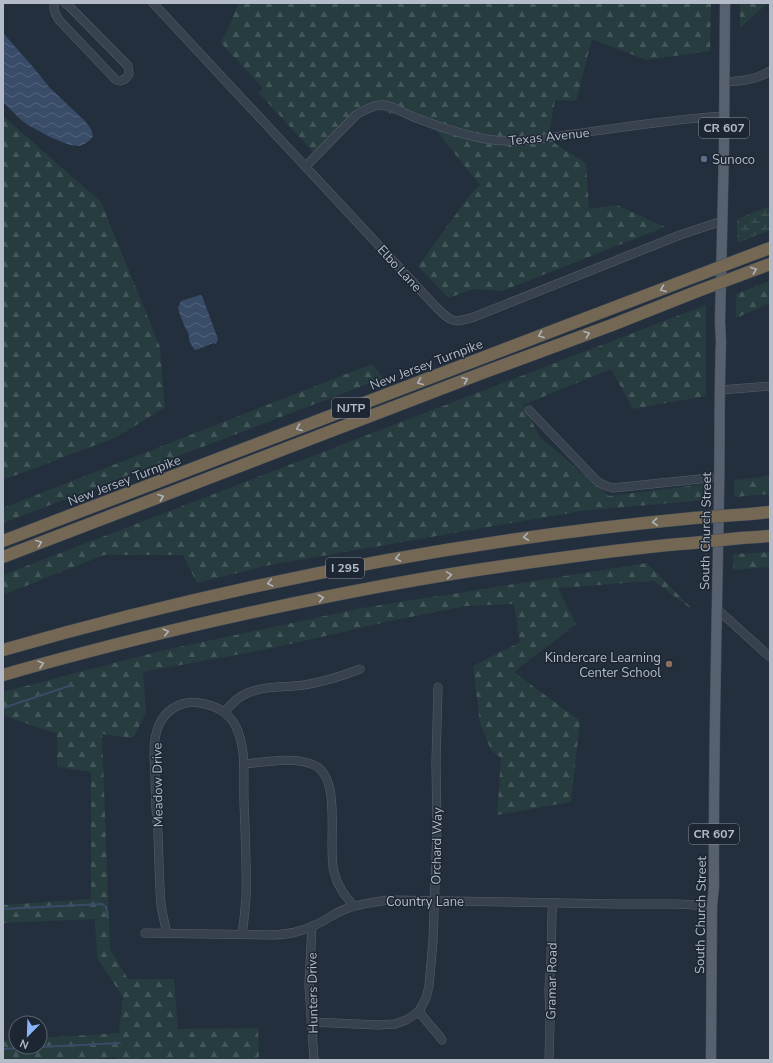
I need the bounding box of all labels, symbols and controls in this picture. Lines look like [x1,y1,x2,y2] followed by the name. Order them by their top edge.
[699,118,749,138] road number: CR 607
[508,124,590,150] street label: Texas Avenue
[712,151,755,169] place label: Sunoco
[699,154,709,164] marker: Sunoco
[373,241,426,296] street label: Elbo Lane
[750,267,757,275] one-way arrow
[660,285,667,293] one-way arrow
[583,330,590,339] one-way arrow
[538,331,545,339] one-way arrow
[367,335,485,395] street label: New Jersey Turnpike
[462,376,469,384] one-way arrow
[417,377,424,385] one-way arrow
[332,398,370,418] road number: NJTP
[295,424,302,432] one-way arrow
[65,451,183,511] street label: New Jersey Turnpike
[696,471,716,590] street label: South Church Street
[157,493,164,501] one-way arrow
[652,517,658,526] one-way arrow
[523,532,529,541] one-way arrow
[36,539,43,547] one-way arrow
[395,553,401,562] one-way arrow
[326,558,364,578] road number: I 295
[445,571,452,579] one-way arrow
[267,578,273,586] one-way arrow
[318,594,324,602] one-way arrow
[163,628,170,636] one-way arrow
[545,649,661,682] place label: Kindercare Learning Center School
[664,659,674,669] marker: Kindercare Learning Center School
[37,661,44,669] one-way arrow
[148,742,168,828] street label: Meadow Drive
[427,807,447,885] street label: Orchard Way
[689,824,739,844] road number: CR 607
[691,855,711,974] street label: South Church Street
[386,893,464,911] street label: Country Lane
[542,942,562,1020] street label: Gramar Road
[303,952,323,1034] street label: Hunters Drive
[8,1015,48,1055] north arrow
[18,1035,31,1052] text: N

